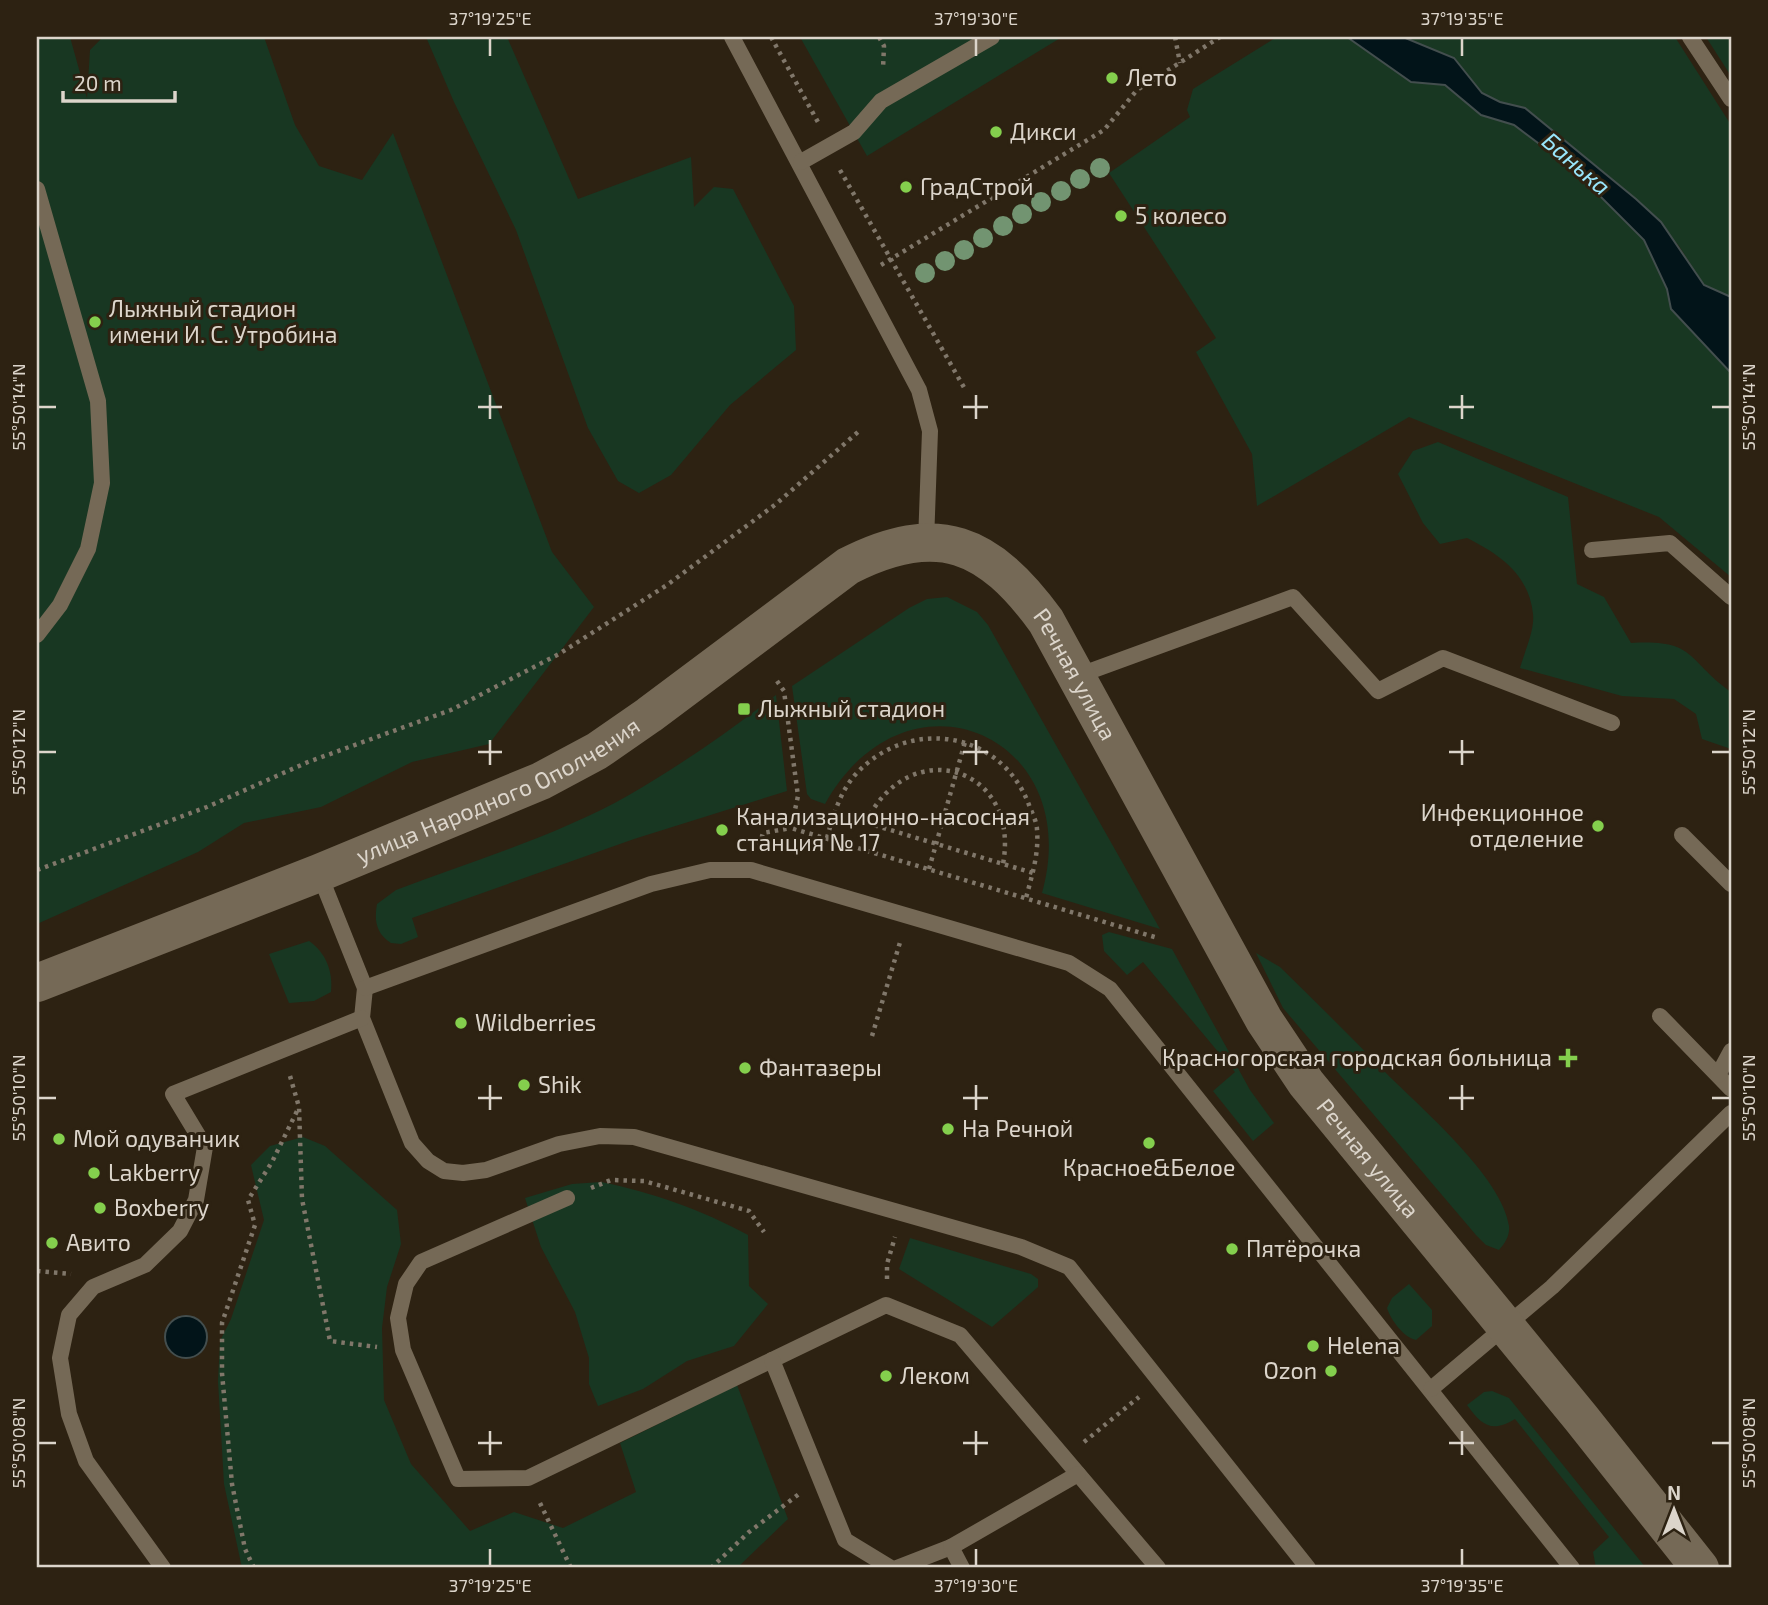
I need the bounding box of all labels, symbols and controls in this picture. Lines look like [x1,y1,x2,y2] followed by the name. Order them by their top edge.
[448,7,532,29] text: 37°19'25"E
[934,7,1018,29] text: 37°19'30"E
[1420,7,1504,29] text: 37°19'35"E
[63,60,175,104] scale bar
[1126,63,1177,91] place label: Лето
[74,70,122,95] text: 20 m
[1104,70,1120,86] marker: Лето
[1010,117,1077,145] place label: Дикси
[988,124,1004,140] marker: Дикси
[1537,125,1617,200] water label: Банька
[920,172,1034,200] place label: ГрадСтрой
[898,179,914,195] marker: ГрадСтрой
[1135,201,1227,229] place label: 5 колесо
[1113,208,1129,224] marker: 5 колесо
[109,294,337,348] place label: Лыжный стадион имени И. С. Утробина
[87,314,103,330] marker: Лыжный стадион имени И. С. Утробина
[7,363,29,451] text: 55°50'14"N
[1737,363,1759,451] text: 55°50'14"N
[1028,602,1123,745] street label: Речная улица
[758,694,945,722] place label: Лыжный стадион
[736,701,752,717] marker: Лыжный стадион
[7,709,29,795] text: 55°50'12"N
[1737,709,1759,795] text: 55°50'12"N
[352,711,645,870] street label: улица Народного Ополчения
[1421,798,1584,852] place label: Инфекционное отделение
[736,802,1030,856] place label: Канализационно-насосная станция № 17
[1590,818,1606,834] marker: Инфекционное отделение
[714,822,730,838] marker: Канализационно-насосная станция № 17
[475,1008,596,1036] place label: Wildberries
[453,1015,469,1031] marker: Wildberries
[1162,1043,1552,1071] place label: Красногорская городская больница
[1558,1048,1578,1068] marker: Красногорская городская больница
[759,1053,882,1081] place label: Фантазеры
[7,1054,29,1142] text: 55°50'10"N
[1737,1054,1759,1142] text: 55°50'10"N
[737,1060,753,1076] marker: Фантазеры
[538,1070,582,1098] place label: Shik
[516,1077,532,1093] marker: Shik
[1311,1092,1426,1223] street label: Речная улица
[962,1114,1073,1142] place label: На Речной
[940,1121,956,1137] marker: На Речной
[73,1124,240,1153] place label: Мой одуванчик
[51,1131,67,1147] marker: Мой одуванчик
[1141,1135,1157,1151] marker: Красное&Белое
[1063,1153,1235,1181] place label: Красное&Белое
[108,1158,200,1186] place label: Lakberry
[86,1165,102,1181] marker: Lakberry
[114,1193,209,1221] place label: Boxberry
[92,1200,108,1216] marker: Boxberry
[66,1228,131,1256] place label: Авито
[1246,1234,1361,1262] place label: Пятёрочка
[44,1235,60,1251] marker: Авито
[1224,1241,1240,1257] marker: Пятёрочка
[1327,1331,1400,1359] place label: Helena
[1305,1338,1321,1354] marker: Helena
[1264,1356,1317,1384] place label: Ozon
[900,1361,970,1389] place label: Леком
[1323,1363,1339,1379] marker: Ozon
[878,1368,894,1384] marker: Леком
[7,1398,29,1488] text: 55°50'08"N
[1737,1398,1759,1488] text: 55°50'08"N
[1638,1476,1708,1546] north arrow
[1667,1481,1681,1504] text: N
[448,1574,532,1596] text: 37°19'25"E
[934,1574,1018,1596] text: 37°19'30"E
[1420,1574,1504,1596] text: 37°19'35"E

